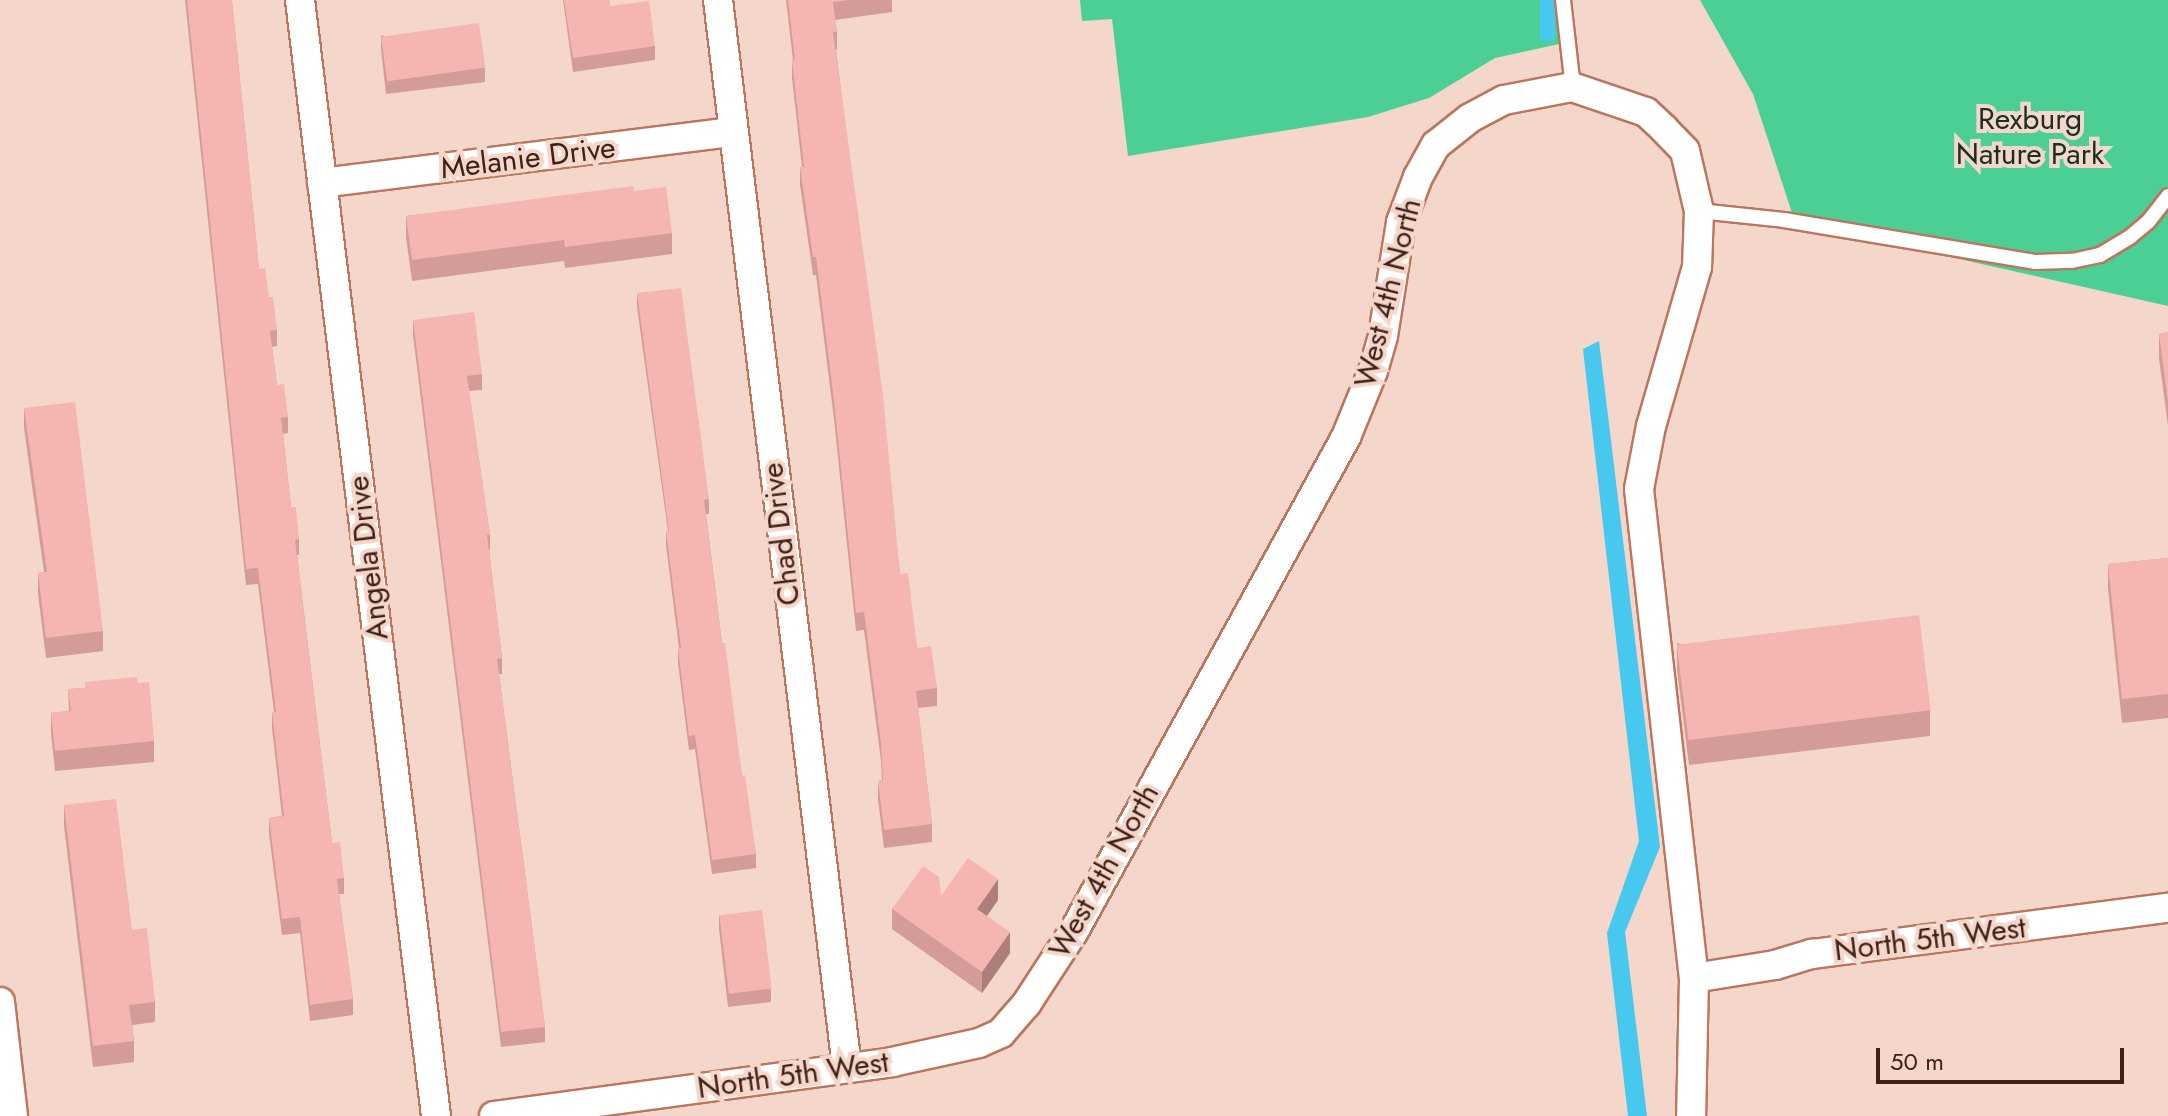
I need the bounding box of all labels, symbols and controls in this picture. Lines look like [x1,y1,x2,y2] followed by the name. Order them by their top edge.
[1956,101,2104,172] park label: Rexburg Nature Park
[439,129,617,187] street label: Melanie Drive
[1347,195,1429,391] street label: West 4th North
[754,461,808,607] street label: Chad Drive
[340,474,396,642] street label: Angela Drive
[1041,778,1167,964] street label: West 4th North
[1832,909,2028,969] street label: North 5th West
[1880,1032,2128,1082] scale bar
[695,1044,891,1106] street label: North 5th West
[1890,1044,1944,1079] text: 50 m

